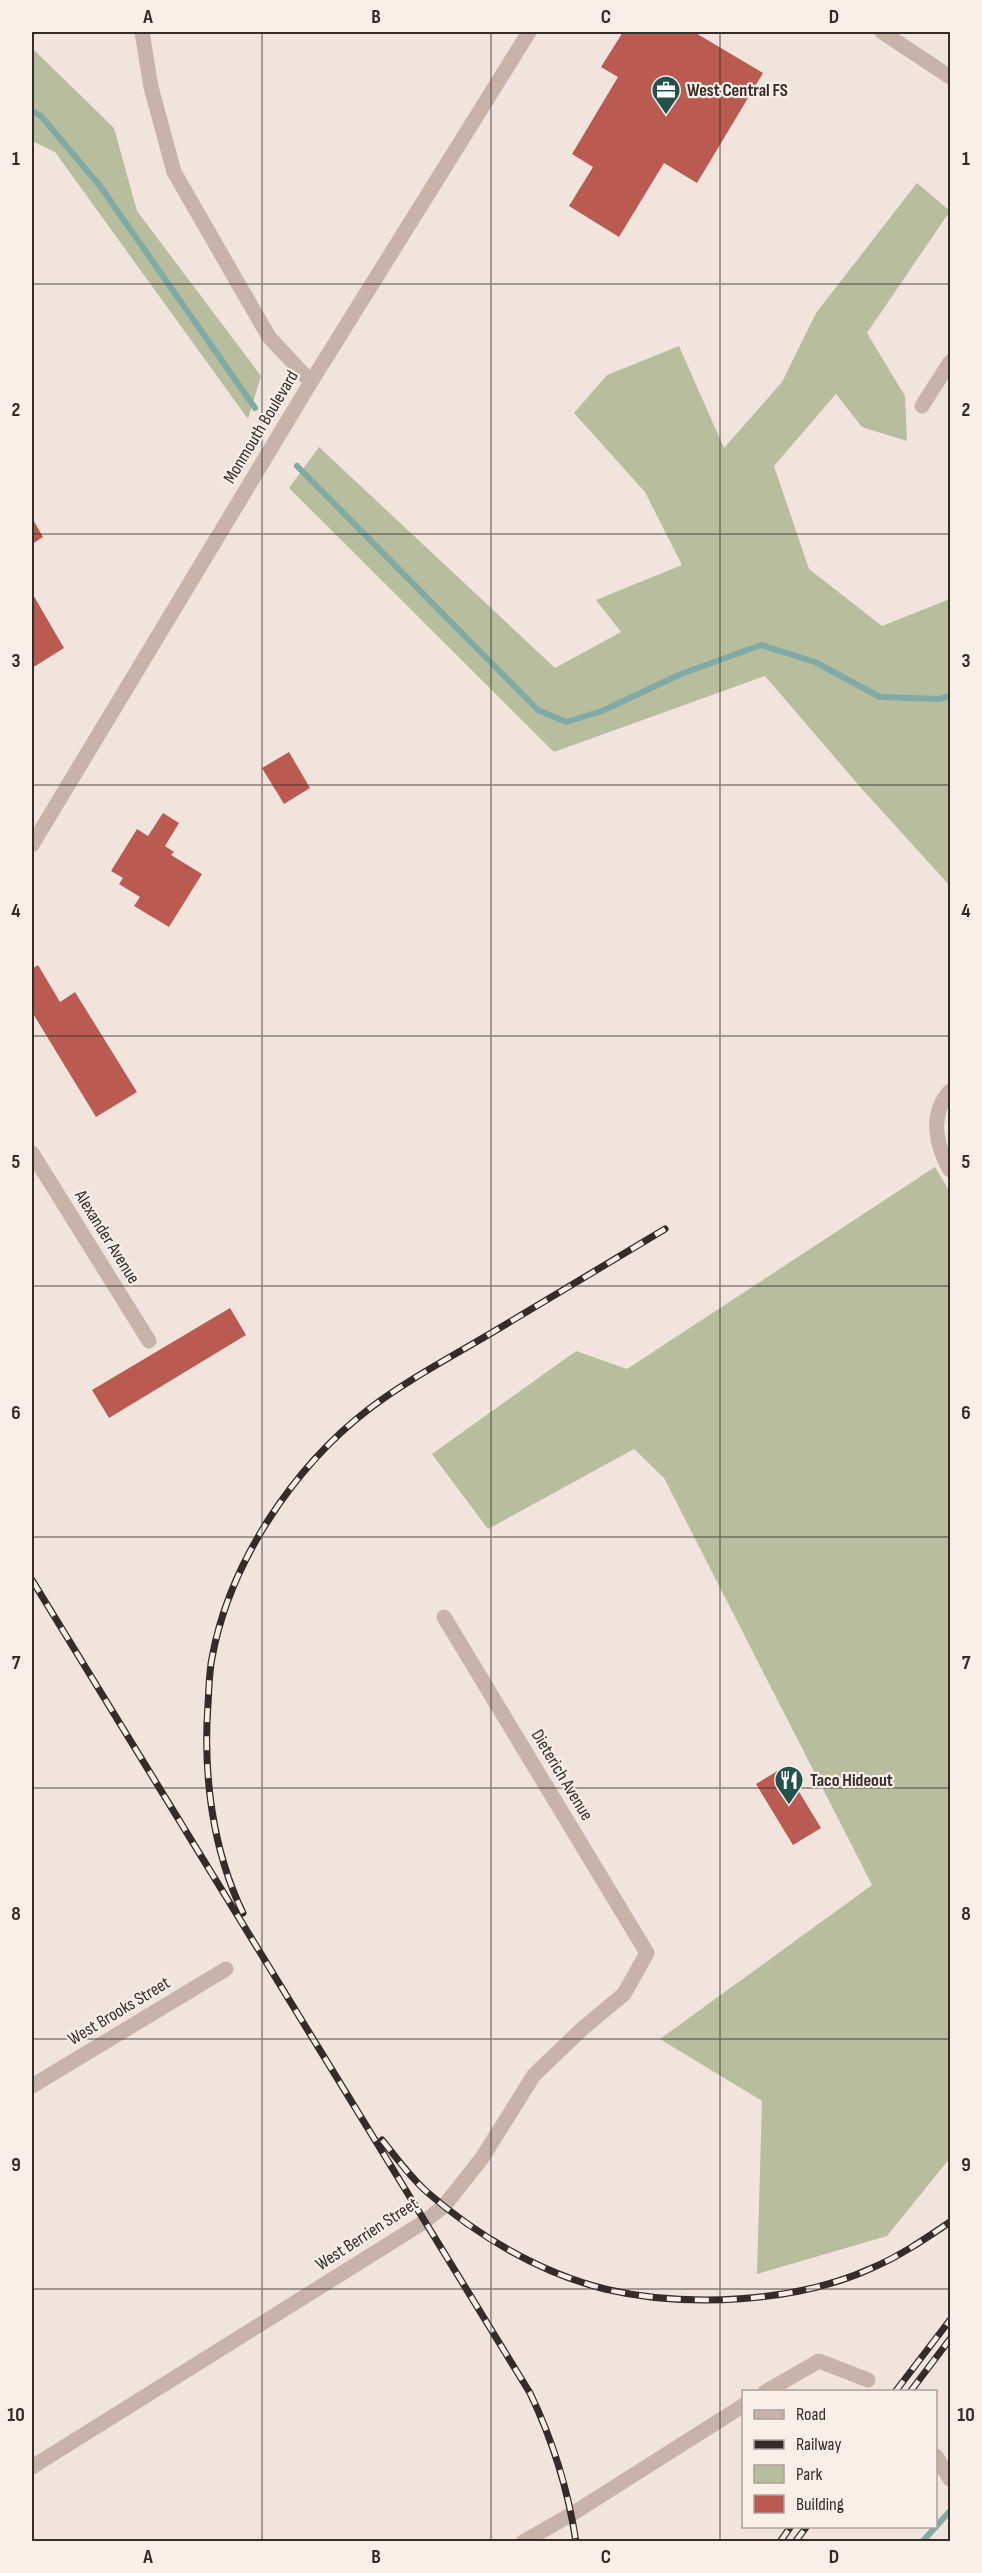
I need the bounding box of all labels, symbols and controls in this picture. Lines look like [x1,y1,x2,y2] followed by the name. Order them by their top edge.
[142,5,153,29] text: A
[371,5,381,29] text: B
[601,5,611,29] text: C
[829,5,839,29] text: D
[650,74,682,116] office icon: West Central FS
[687,80,788,101] place label: West Central FS
[12,147,20,171] text: 1
[962,147,970,171] text: 1
[219,367,303,487] street label: Monmouth Boulevard
[12,398,20,422] text: 2
[962,398,970,422] text: 2
[12,649,21,673] text: 3
[962,649,971,673] text: 3
[11,899,21,923] text: 4
[961,899,971,923] text: 4
[12,1150,21,1174] text: 5
[962,1150,971,1174] text: 5
[69,1185,144,1288] street label: Alexander Avenue
[11,1401,21,1425] text: 6
[961,1401,971,1425] text: 6
[12,1651,21,1675] text: 7
[962,1651,971,1675] text: 7
[527,1726,597,1824] street label: Dieterich Avenue
[773,1764,805,1806] restaurant icon: Taco Hideout
[810,1770,893,1791] place label: Taco Hideout
[11,1902,21,1926] text: 8
[961,1902,971,1926] text: 8
[64,1972,174,2050] street label: West Brooks Street
[11,2153,21,2177] text: 9
[961,2153,971,2177] text: 9
[312,2193,423,2275] street label: West Berrien Street
[742,2390,937,2528] legend
[7,2403,25,2427] text: 10
[957,2403,975,2427] text: 10
[796,2404,826,2425] text: Road
[796,2434,841,2455] text: Railway
[796,2464,822,2485] text: Park
[796,2494,844,2515] text: Building
[142,2545,153,2569] text: A
[371,2545,381,2569] text: B
[601,2545,611,2569] text: C
[829,2545,839,2569] text: D

